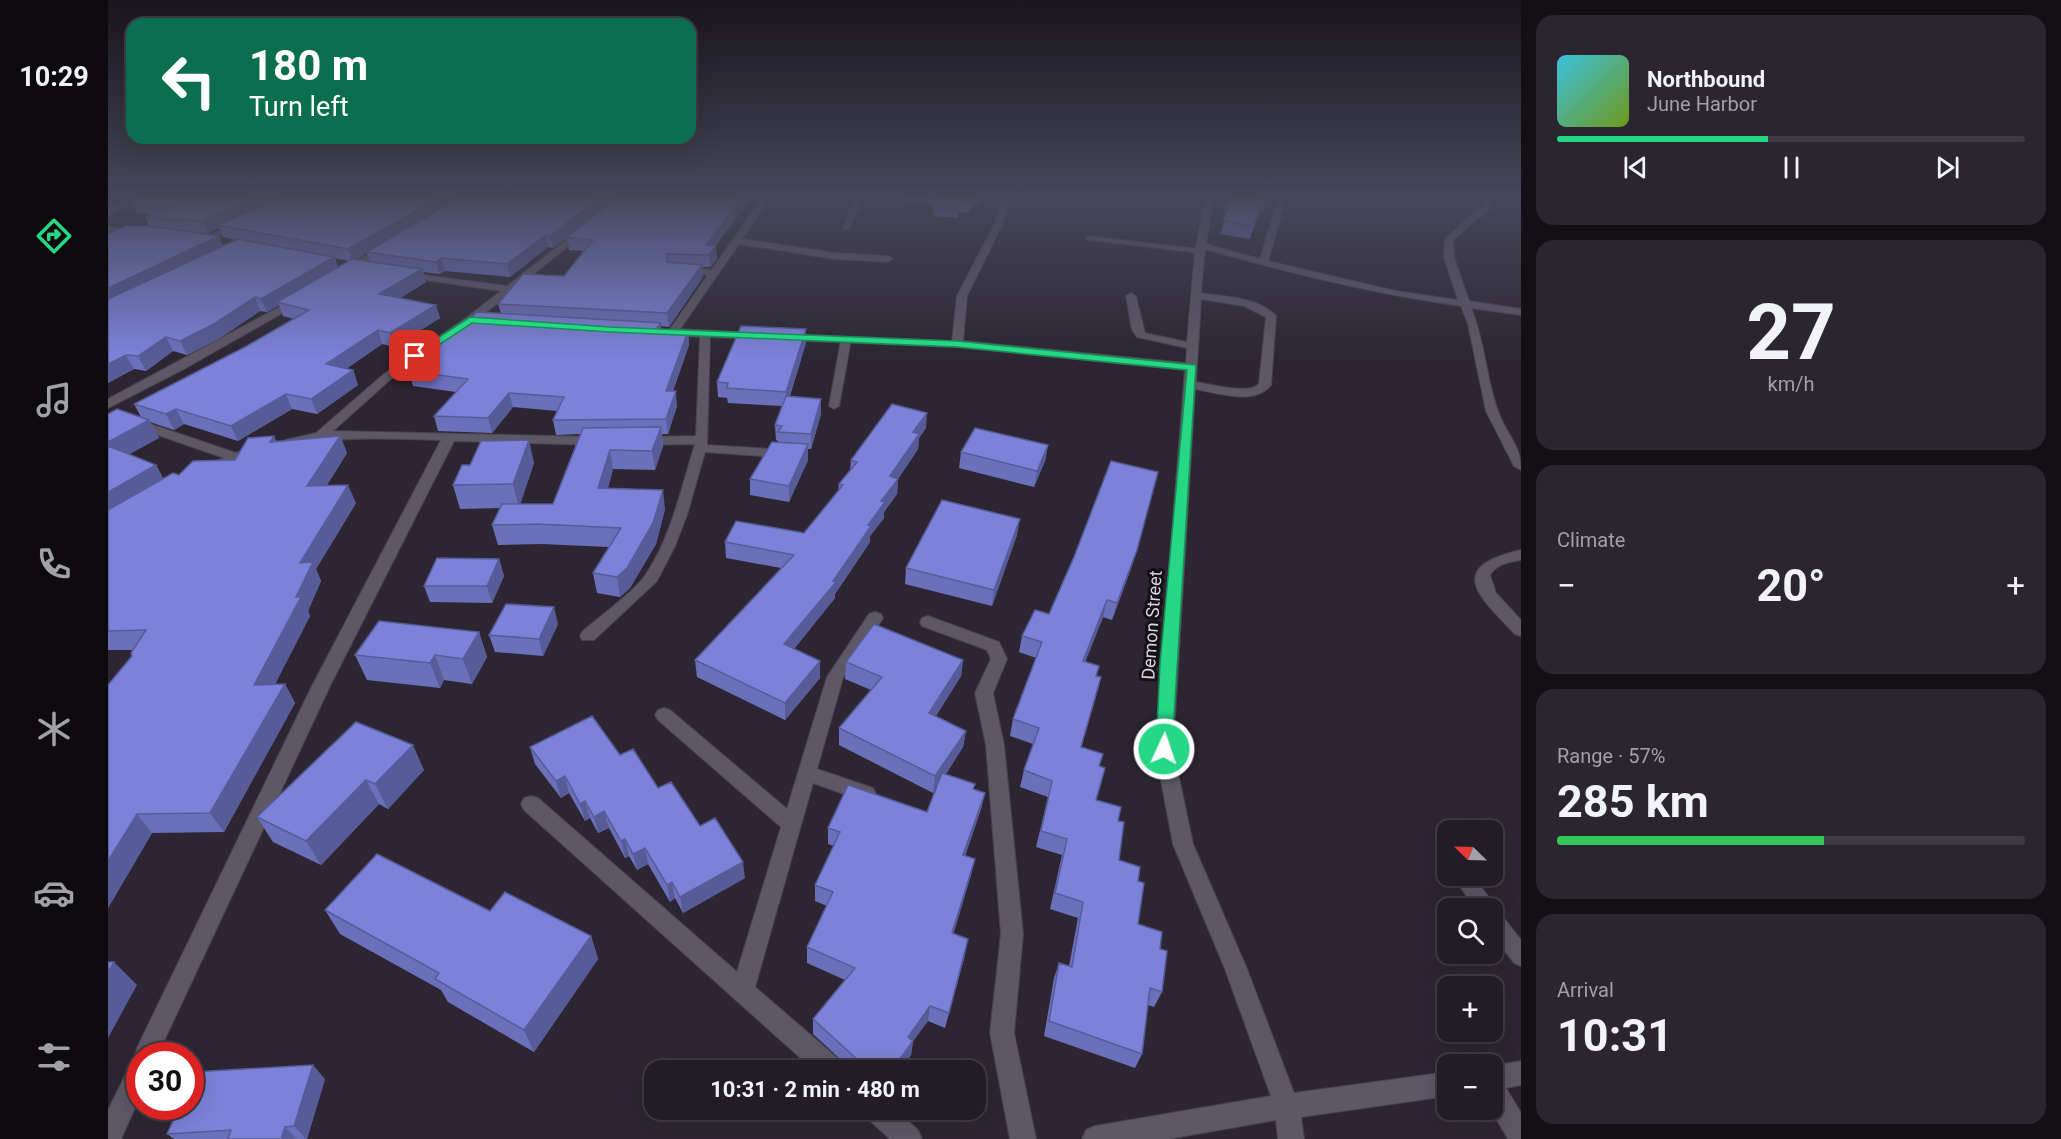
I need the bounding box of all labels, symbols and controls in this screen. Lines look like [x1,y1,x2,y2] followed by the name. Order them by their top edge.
[249,41,368,90] text: 180 m
[150,42,228,120] icon: left
[19,61,89,93] text: 10:29
[1647,67,1765,92] text: Northbound
[249,91,349,123] text: Turn left
[1647,92,1757,116] text: June Harbor
[1619,151,1652,184] icon: previous
[1775,151,1808,184] icon: pause
[1931,151,1964,184] icon: next
[33,215,75,257] icon: directions
[1746,287,1836,378] text: 27
[389,330,440,381] pin
[398,339,431,372] icon: arrive
[1768,372,1814,396] text: km/h
[33,379,75,421] icon: music
[1557,528,1625,552] text: Climate
[33,543,75,585] icon: phone
[1756,559,1826,612] text: 20°
[1557,566,1576,605] text: −
[2006,566,2025,605] text: +
[1137,570,1166,680] street label: Demon Street
[33,708,75,750] icon: climate
[1132,717,1196,781] position arrow
[1557,744,1665,768] text: Range · 57%
[1557,775,1709,828] text: 285 km
[1437,820,1503,886] north arrow
[1437,820,1503,1120] map controls
[33,872,75,914] icon: car
[1437,898,1503,964] button: search
[1437,976,1503,1042] button: +
[1557,978,1614,1002] text: Arrival
[1557,1009,1673,1062] text: 10:31
[33,1036,75,1078] icon: filters
[126,1042,204,1120] speed limit sign: 30
[1437,1054,1503,1120] button: −
[710,1077,920,1102] text: 10:31 · 2 min · 480 m

